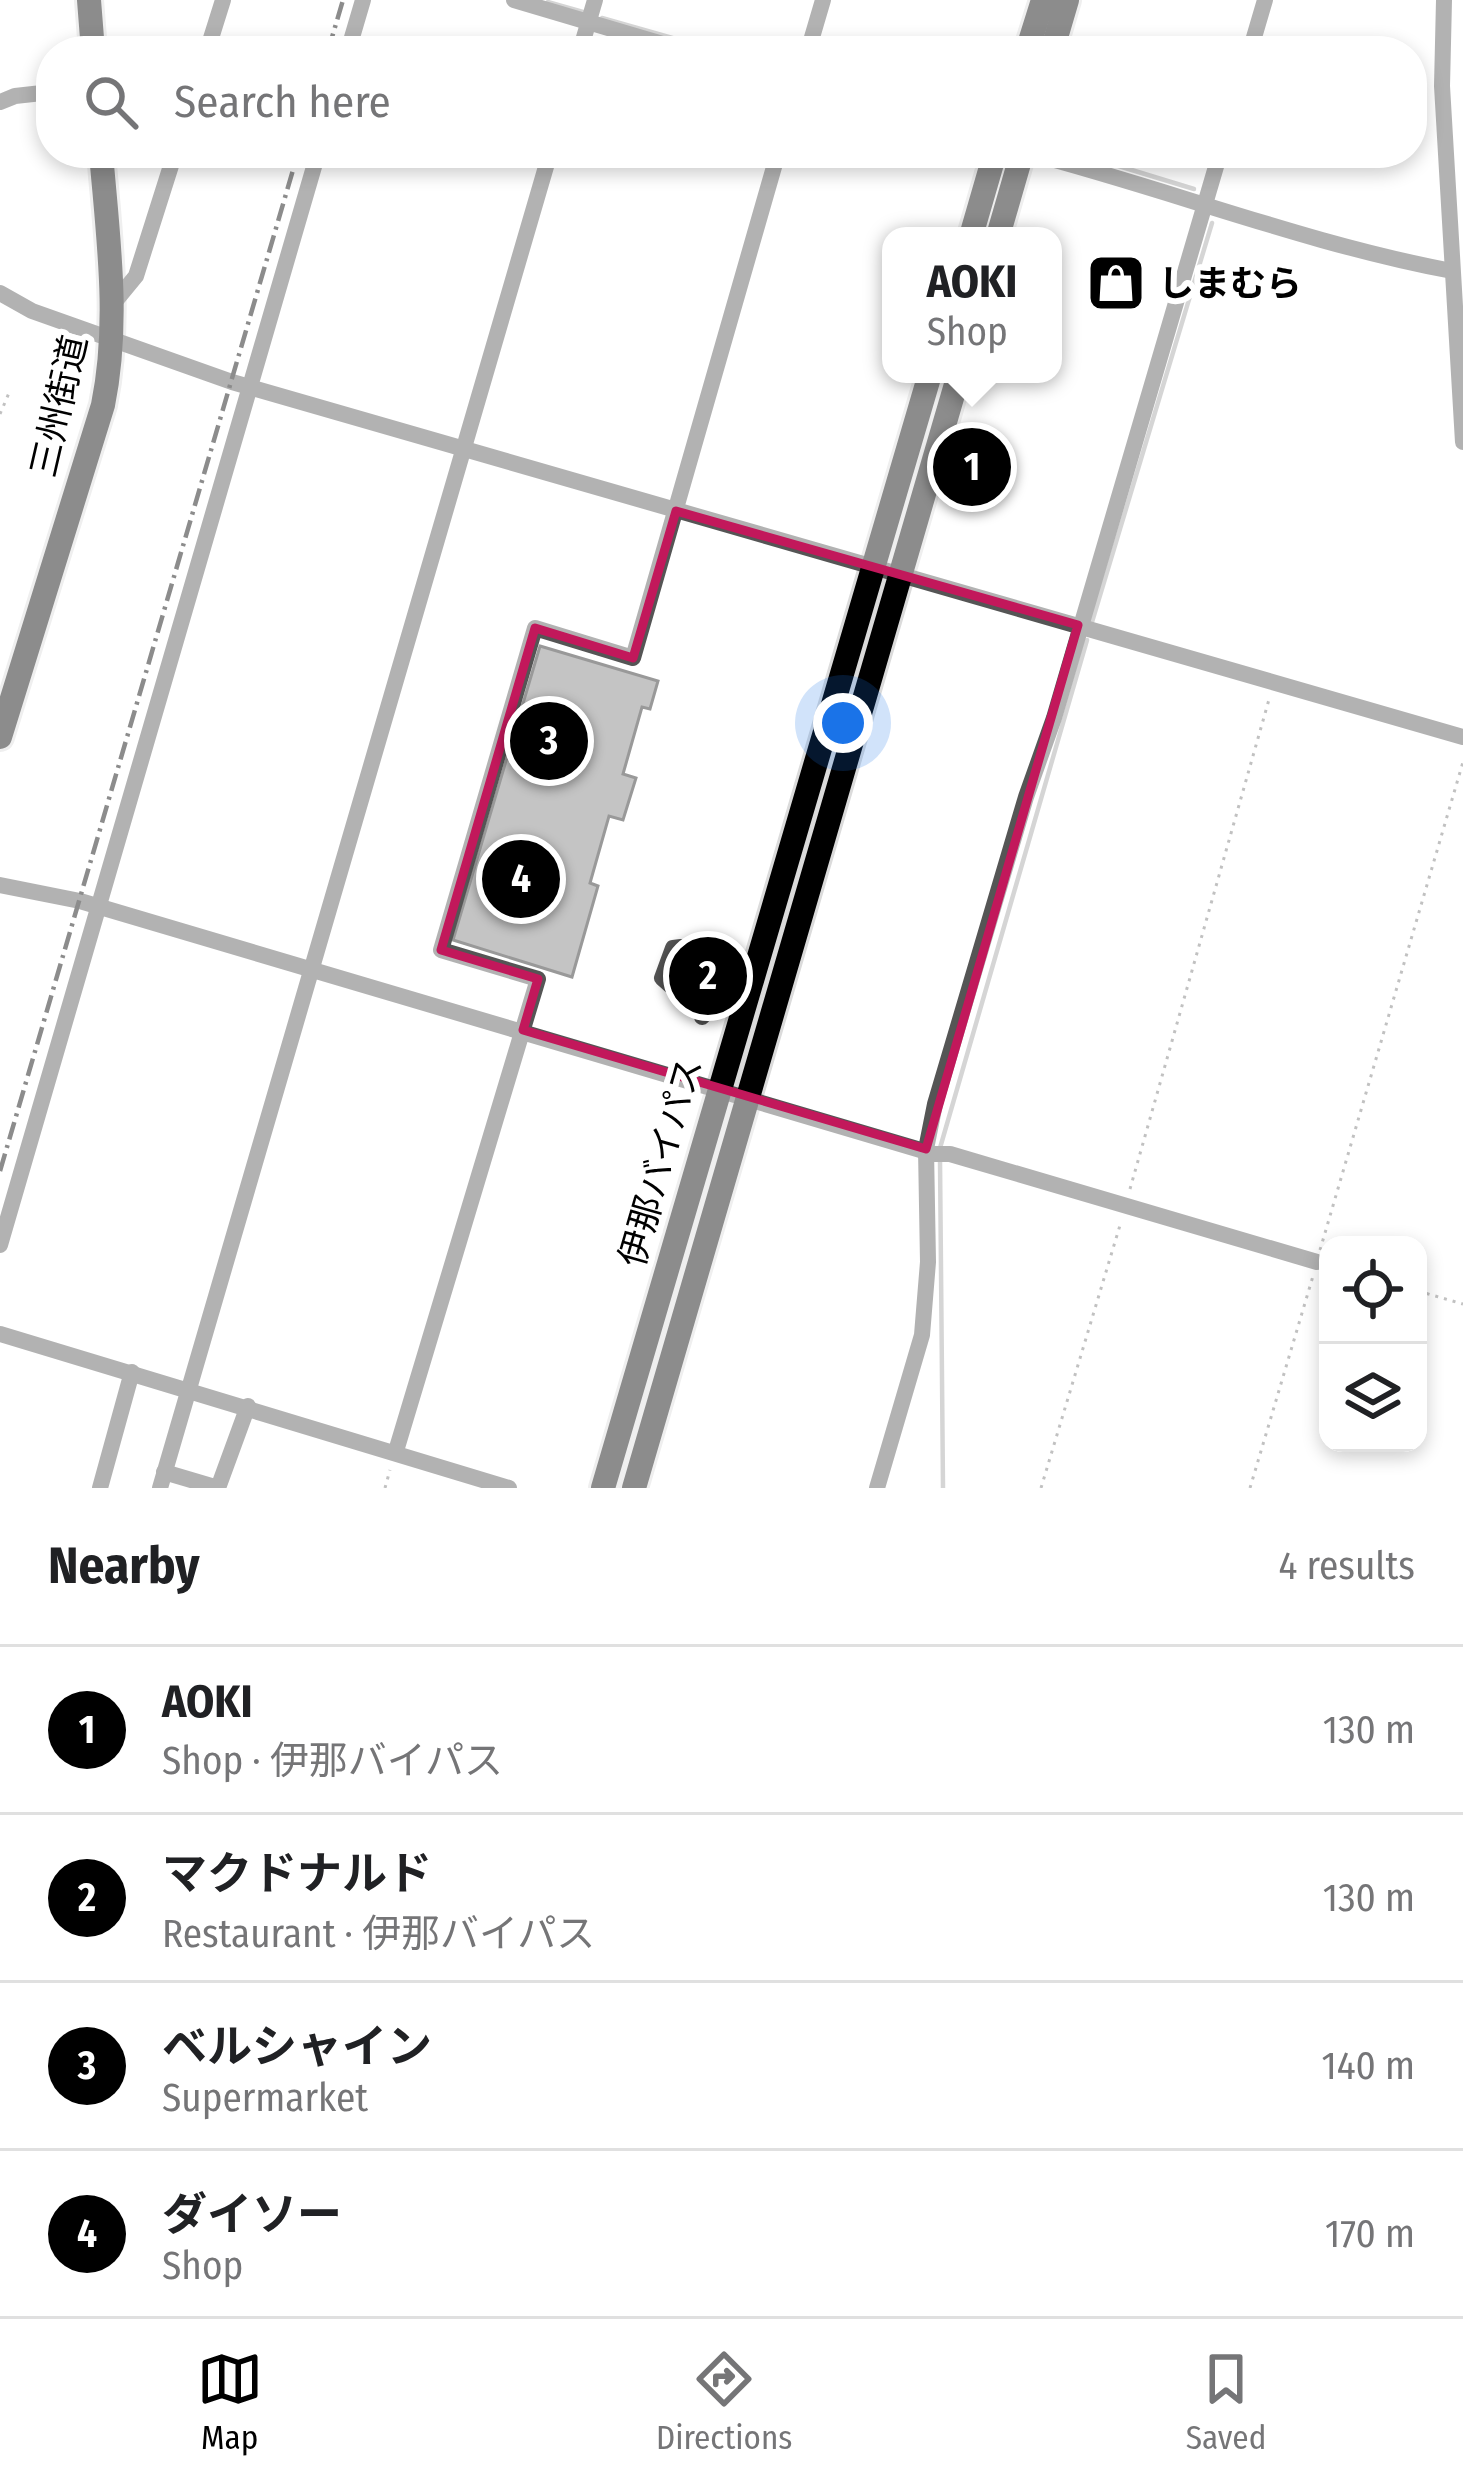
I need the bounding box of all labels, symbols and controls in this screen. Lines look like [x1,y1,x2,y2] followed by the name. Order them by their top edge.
[36,36,1427,168] search box
[78,69,144,135] icon: search
[174,75,391,129] text: Search here
[882,227,1062,383] popup
[1085,252,1147,314] shop icon: しまむら
[927,255,1017,309] text: AOKI
[1158,262,1302,306] place label: しまむら
[927,309,1008,355] text: Shop
[21,331,97,481] street label: 三州街道
[933,422,1011,512] pin: 1
[813,693,873,753] your location
[510,696,588,786] pin: 3
[482,834,560,924] pin: 4
[669,931,747,1021] pin: 2
[610,1053,712,1272] street label: 伊那バイパス
[1319,1236,1427,1452] map controls
[1319,1236,1427,1344] button: locate
[1319,1344,1427,1452] button: layers
[48,1535,200,1597] text: Nearby
[1278,1543,1415,1589] text: 4 results
[162,1675,253,1729] text: AOKI
[79,1707,95,1753] text: 1
[1323,1707,1415,1753] text: 130 m
[162,1738,503,1784] text: Shop · 伊那バイパス
[162,1847,432,1901] text: マクドナルド
[78,1875,96,1921] text: 2
[1323,1875,1415,1921] text: 130 m
[162,1911,595,1957] text: Restaurant · 伊那バイパス
[162,2020,432,2074] text: ベルシャイン
[78,2043,96,2089] text: 3
[1321,2043,1415,2089] text: 140 m
[162,2075,368,2121] text: Supermarket
[162,2188,342,2242] text: ダイソー
[77,2211,97,2257] text: 4
[1325,2211,1415,2257] text: 170 m
[162,2243,243,2289] text: Shop
[197,2346,263,2458] tab: Map
[656,2346,792,2458] tab: Directions
[1186,2346,1266,2458] tab: Saved

